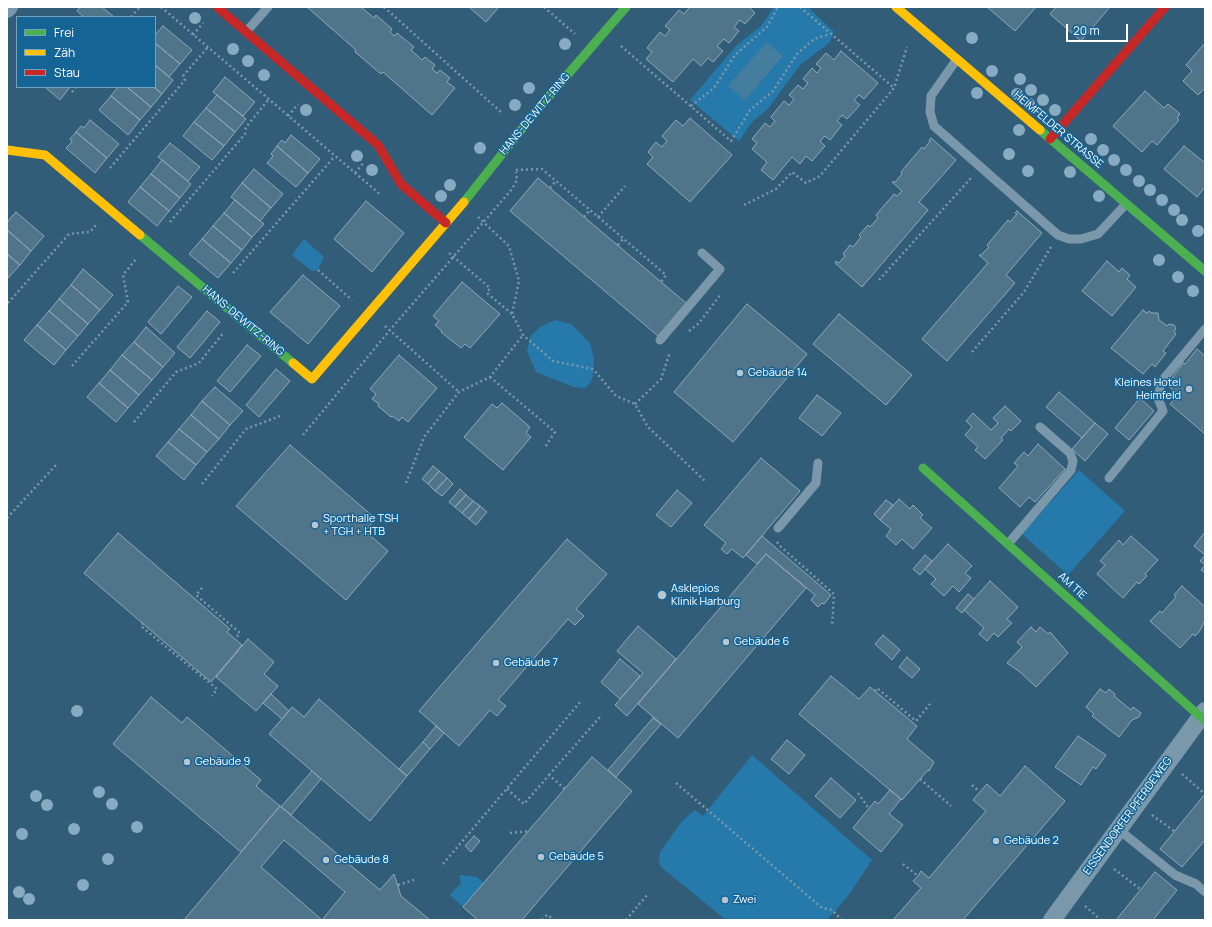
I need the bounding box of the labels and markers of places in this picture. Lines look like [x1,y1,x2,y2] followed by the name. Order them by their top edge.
[748,366,807,380] place label: Gebäude 14
[735,368,745,378] marker: Gebäude 14
[1115,376,1181,402] place label: Kleines Hotel Heimfeld
[1184,384,1194,394] marker: Kleines Hotel Heimfeld
[323,512,398,538] place label: Sporthalle TSH + TGH + HTB
[310,520,320,530] marker: Sporthalle TSH + TGH + HTB
[671,582,740,608] place label: Asklepios Klinik Harburg
[656,589,668,601] marker: Asklepios Klinik Harburg
[734,635,789,649] place label: Gebäude 6
[721,637,731,647] marker: Gebäude 6
[504,656,558,670] place label: Gebäude 7
[491,658,501,668] marker: Gebäude 7
[195,755,250,769] place label: Gebäude 9
[182,757,192,767] marker: Gebäude 9
[1004,834,1059,848] place label: Gebäude 2
[991,836,1001,846] marker: Gebäude 2
[549,850,604,864] place label: Gebäude 5
[536,852,546,862] marker: Gebäude 5
[334,853,389,867] place label: Gebäude 8
[321,855,331,865] marker: Gebäude 8
[733,893,756,907] place label: Zwei
[720,895,730,905] marker: Zwei

